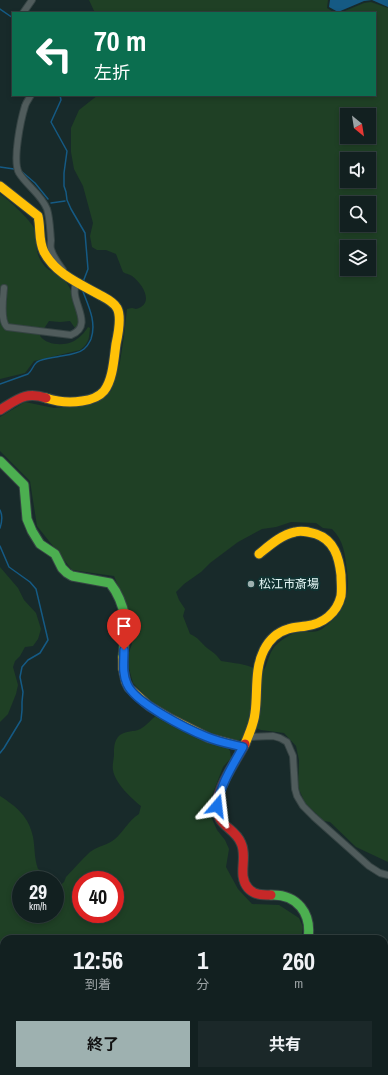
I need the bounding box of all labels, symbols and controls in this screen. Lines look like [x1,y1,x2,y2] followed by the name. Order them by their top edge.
[94,22,146,60] text: 70 m
[28,28,80,80] icon: left
[94,60,130,85] text: 左折
[340,108,376,144] north arrow
[340,108,376,276] map controls
[340,152,376,188] button: sound
[340,196,376,232] button: search
[340,240,376,276] button: layers
[259,576,319,592] place label: 松江市斎場
[246,579,256,589] marker: 松江市斎場
[107,609,141,650] pin
[113,615,135,637] icon: arrive
[196,785,238,827] position arrow
[72,871,124,923] speed limit sign: 40
[29,878,47,905] text: 29
[29,900,47,913] text: km/h
[73,944,123,976] text: 12:56
[197,944,208,976] text: 1
[282,945,315,977] text: 260
[294,975,303,992] text: m
[85,976,111,993] text: 到着
[196,976,209,993] text: 分
[16,1021,190,1067] button: 終了
[198,1021,372,1067] button: 共有

